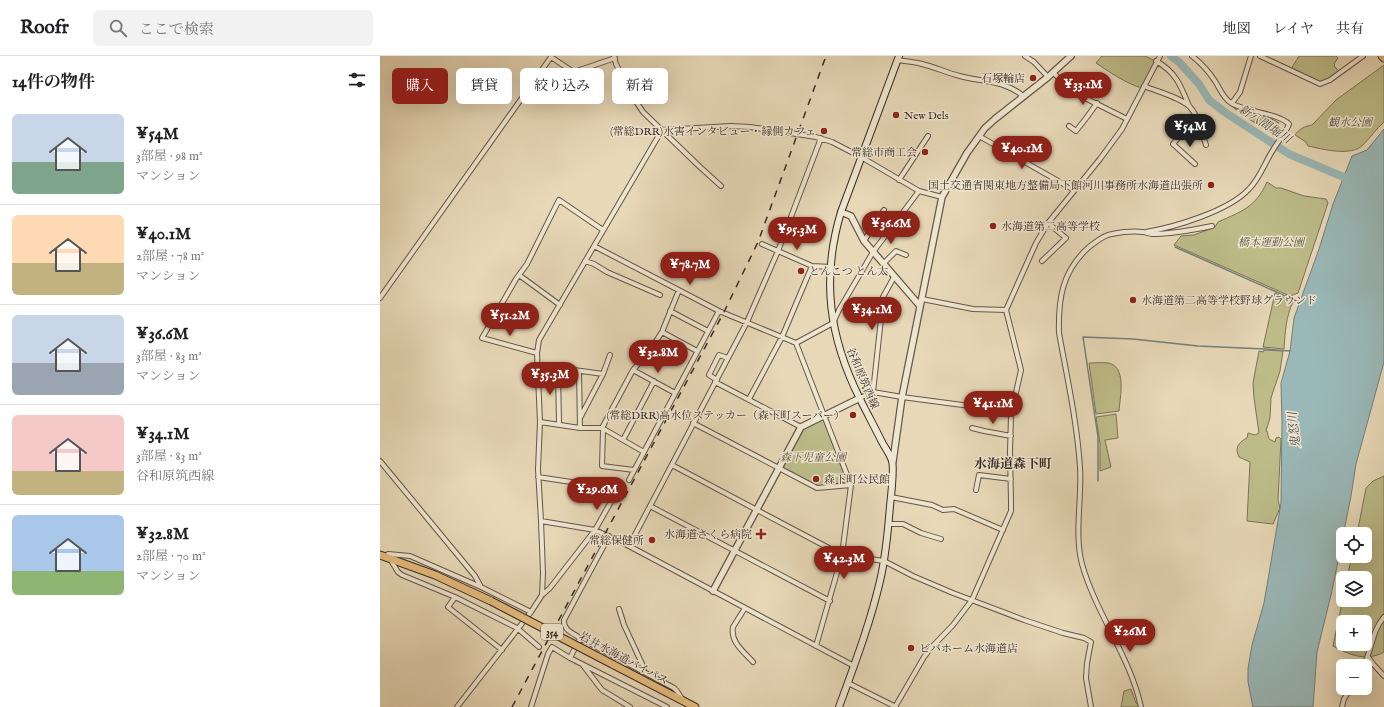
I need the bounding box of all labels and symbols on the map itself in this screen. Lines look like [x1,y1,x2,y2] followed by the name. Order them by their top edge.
[981,72,1025,86] place label: 石塚輪店
[1050,72,1116,106] pin: ¥33.1M
[1028,73,1038,83] marker: 石塚輪店
[1235,102,1296,148] water label: 新八間堀川
[904,109,949,123] place label: New Dels
[891,110,901,120] marker: New Dels
[1166,114,1214,148] pin: ¥54M
[1328,116,1374,130] park label: 観水公園
[610,125,816,139] place label: (常総DRR)水害インタビュー・縁側カフェ
[819,126,829,136] marker: (常総DRR)水害インタビュー・縁側カフェ
[989,136,1055,170] pin: ¥40.1M
[851,146,917,160] place label: 常総市商工会
[920,147,930,157] marker: 常総市商工会
[928,179,1203,193] place label: 国土交通省関東地方整備局下館河川事務所水海道出張所
[1206,180,1216,190] marker: 国土交通省関東地方整備局下館河川事務所水海道出張所
[858,211,924,245] pin: ¥36.6M
[764,217,830,251] pin: ¥95.3M
[1001,220,1100,234] place label: 水海道第二高等学校
[988,221,998,231] marker: 水海道第二高等学校
[1238,236,1306,250] park label: 橋本運動公園
[657,252,723,286] pin: ¥78.7M
[809,265,888,279] place label: とんこつ とん太
[796,266,806,276] marker: とんこつ とん太
[1141,294,1317,308] place label: 水海道第二高等学校野球グラウンド
[1128,295,1138,305] marker: 水海道第二高等学校野球グラウンド
[839,297,905,331] pin: ¥34.1M
[477,303,543,337] pin: ¥51.2M
[625,340,691,374] pin: ¥32.8M
[843,345,881,412] street label: 谷和原筑西線
[517,362,583,396] pin: ¥35.3M
[960,391,1026,425] pin: ¥41.1M
[606,409,845,423] place label: (常総DRR)高水位ステッカー（森下町スーパー）
[1285,409,1304,449] water label: 鬼怒川
[848,410,858,420] marker: (常総DRR)高水位ステッカー（森下町スーパー）
[780,451,848,465] park label: 森下児童公園
[974,456,1052,473] district label: 水海道森下町
[824,473,890,487] place label: 森下町公民館
[811,474,821,484] marker: 森下町公民館
[564,477,630,511] pin: ¥29.6M
[664,528,752,542] place label: 水海道さくら病院
[755,528,767,540] marker: 水海道さくら病院
[589,534,644,548] place label: 常総保健所
[647,535,657,545] marker: 常総保健所
[811,546,877,580] pin: ¥42.3M
[1106,619,1154,653] pin: ¥26M
[541,624,563,640] road number: 354
[577,630,670,688] street label: 岩井水海道バイパス
[919,642,1018,656] place label: ビバホーム水海道店
[906,643,916,653] marker: ビバホーム水海道店

